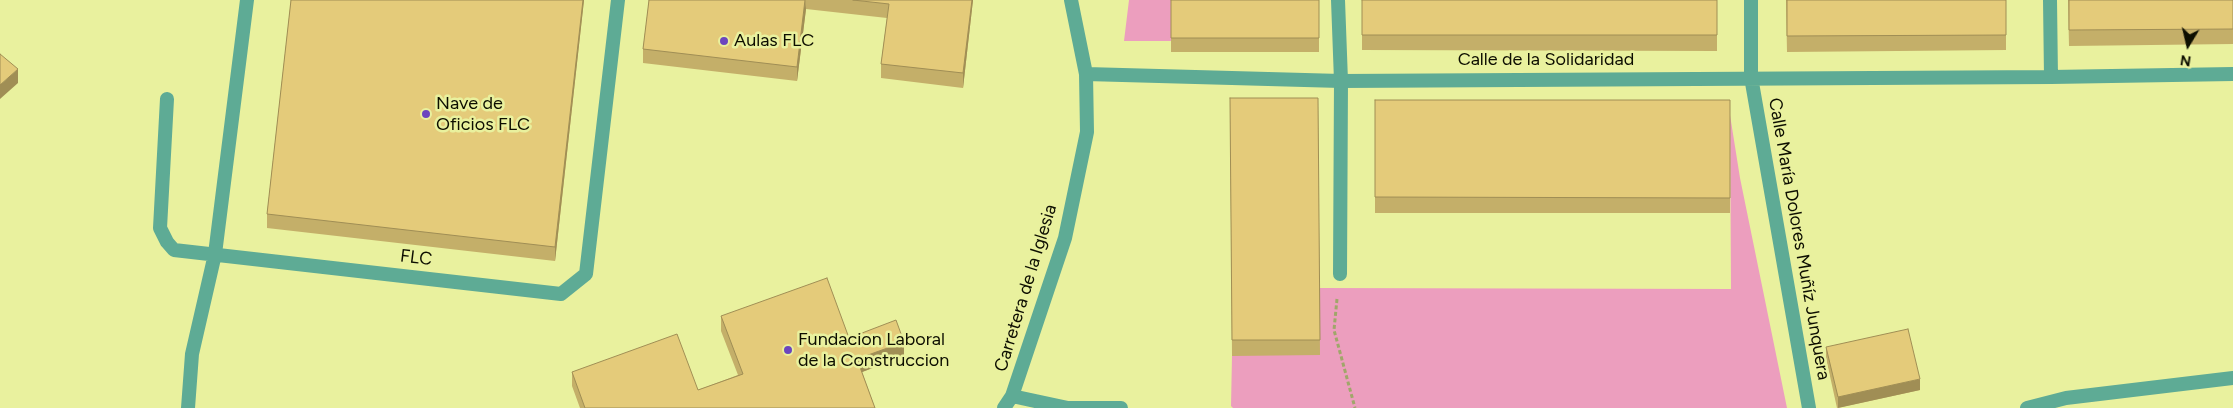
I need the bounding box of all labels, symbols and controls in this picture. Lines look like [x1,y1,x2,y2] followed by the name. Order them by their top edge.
[2163,20,2213,70] north arrow
[734,30,814,52] place label: Aulas FLC
[718,35,730,47] marker: Aulas FLC
[1458,49,1634,71] street label: Calle de la Solidaridad
[2179,51,2192,70] text: N
[436,93,530,136] place label: Nave de Oficios FLC
[1764,96,1834,382] street label: Calle María Dolores Muñíz Junquera
[420,108,432,120] marker: Nave de Oficios FLC
[990,202,1062,374] street label: Carretera de la Iglesia
[399,245,433,271] street label: FLC
[798,329,949,372] place label: Fundacion Laboral de la Construccion
[782,344,794,356] marker: Fundacion Laboral de la Construccion

